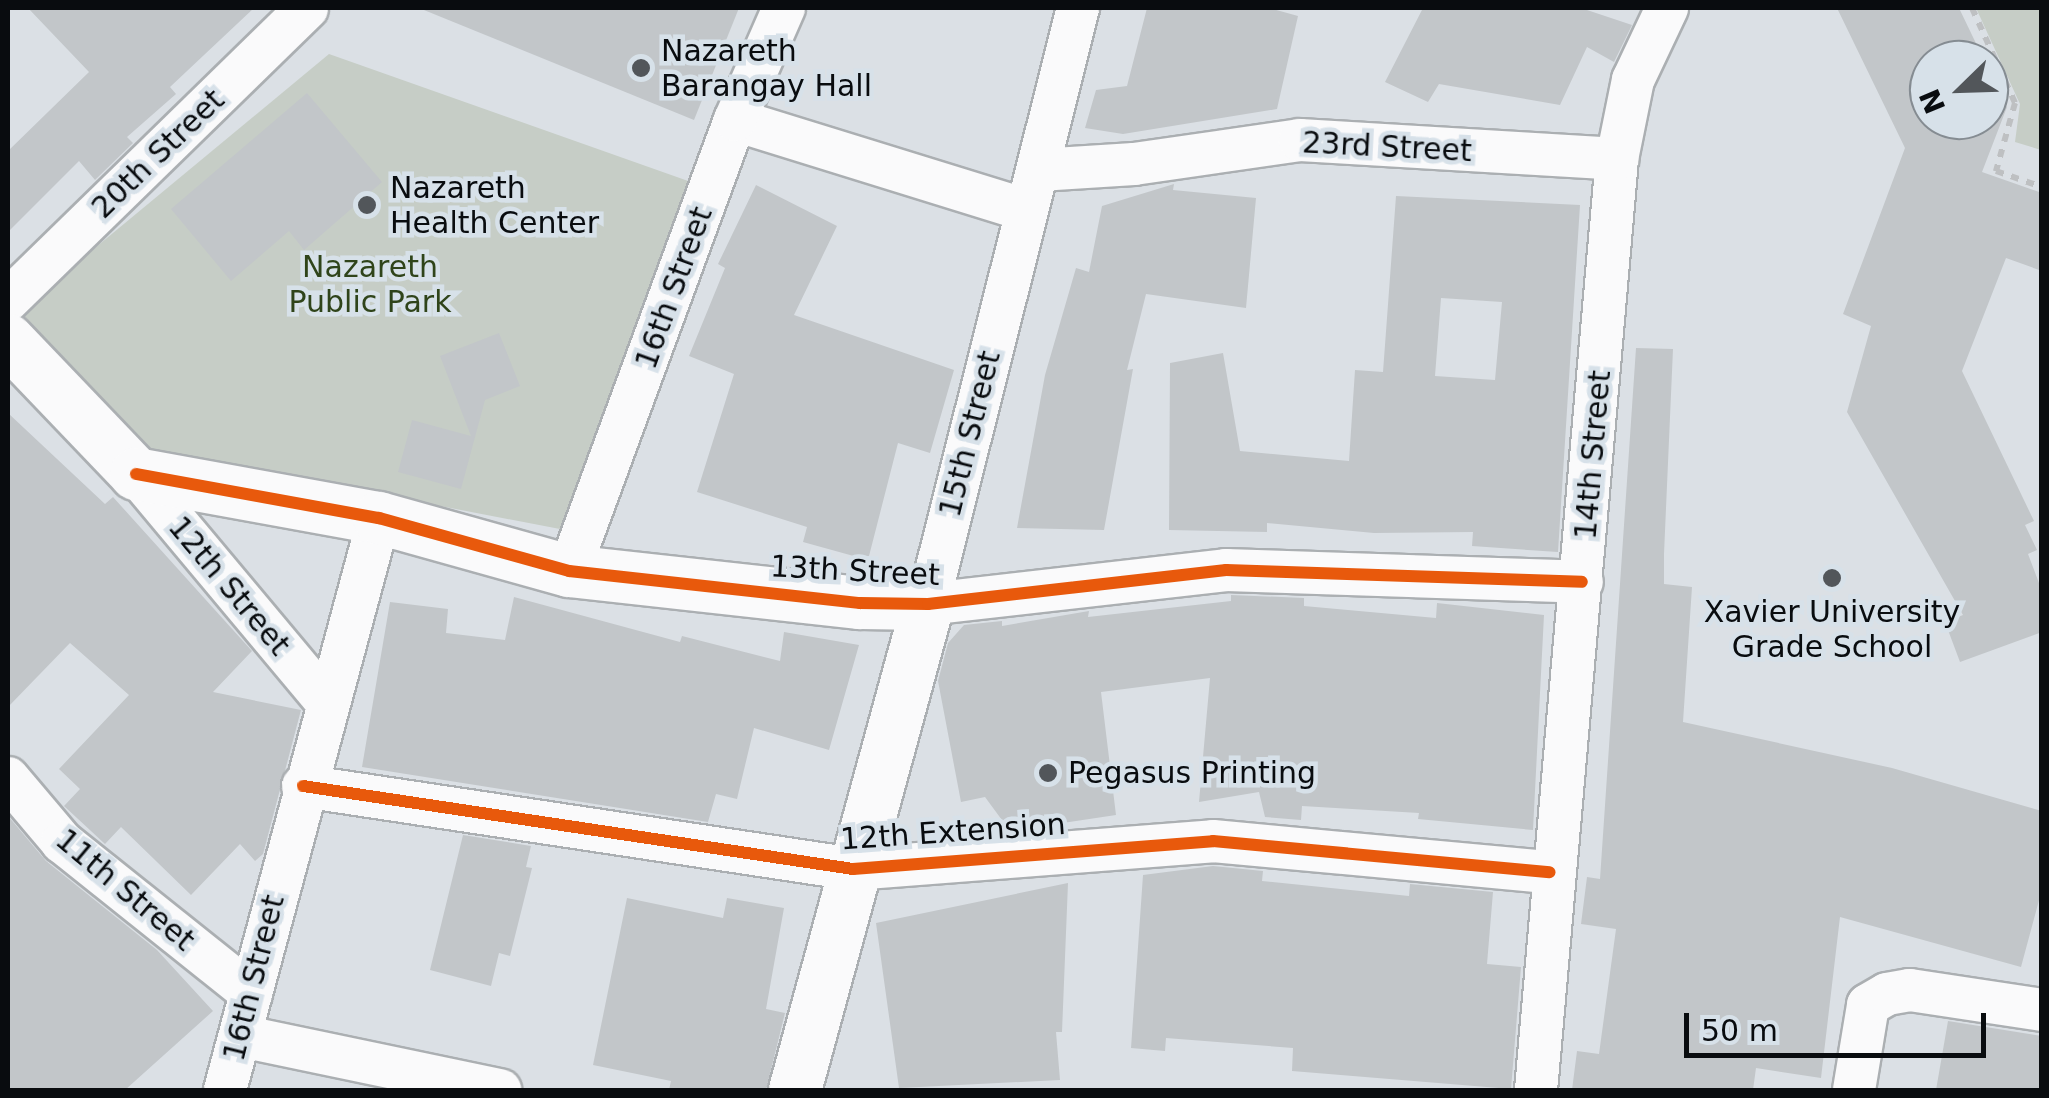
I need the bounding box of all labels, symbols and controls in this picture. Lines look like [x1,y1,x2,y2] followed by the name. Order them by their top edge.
[661,33,872,104] place label: Nazareth Barangay Hall
[1909,40,2009,140] north arrow
[630,57,652,79] marker: Nazareth Barangay Hall
[84,82,232,226] street label: 20th Street
[1913,84,1953,118] text: N
[1301,125,1473,169] street label: 23rd Street
[390,170,599,240] place label: Nazareth Health Center
[354,192,380,218] marker: Nazareth Health Center
[628,202,720,374] street label: 16th Street
[288,249,452,320] park label: Nazareth Public Park
[932,347,1008,521] street label: 15th Street
[1568,369,1618,541] street label: 14th Street
[161,509,297,663] street label: 12th Street
[769,549,941,593] street label: 13th Street
[1821,567,1843,589] marker: Xavier University Grade School
[1704,594,1960,664] place label: Xavier University Grade School
[1068,755,1316,791] place label: Pegasus Printing
[1037,762,1059,784] marker: Pegasus Printing
[839,806,1067,858] street label: 12th Extension
[48,822,202,958] street label: 11th Street
[216,891,292,1065] street label: 16th Street
[1689,993,1992,1055] scale bar
[1701,1013,1778,1048] text: 50 m

